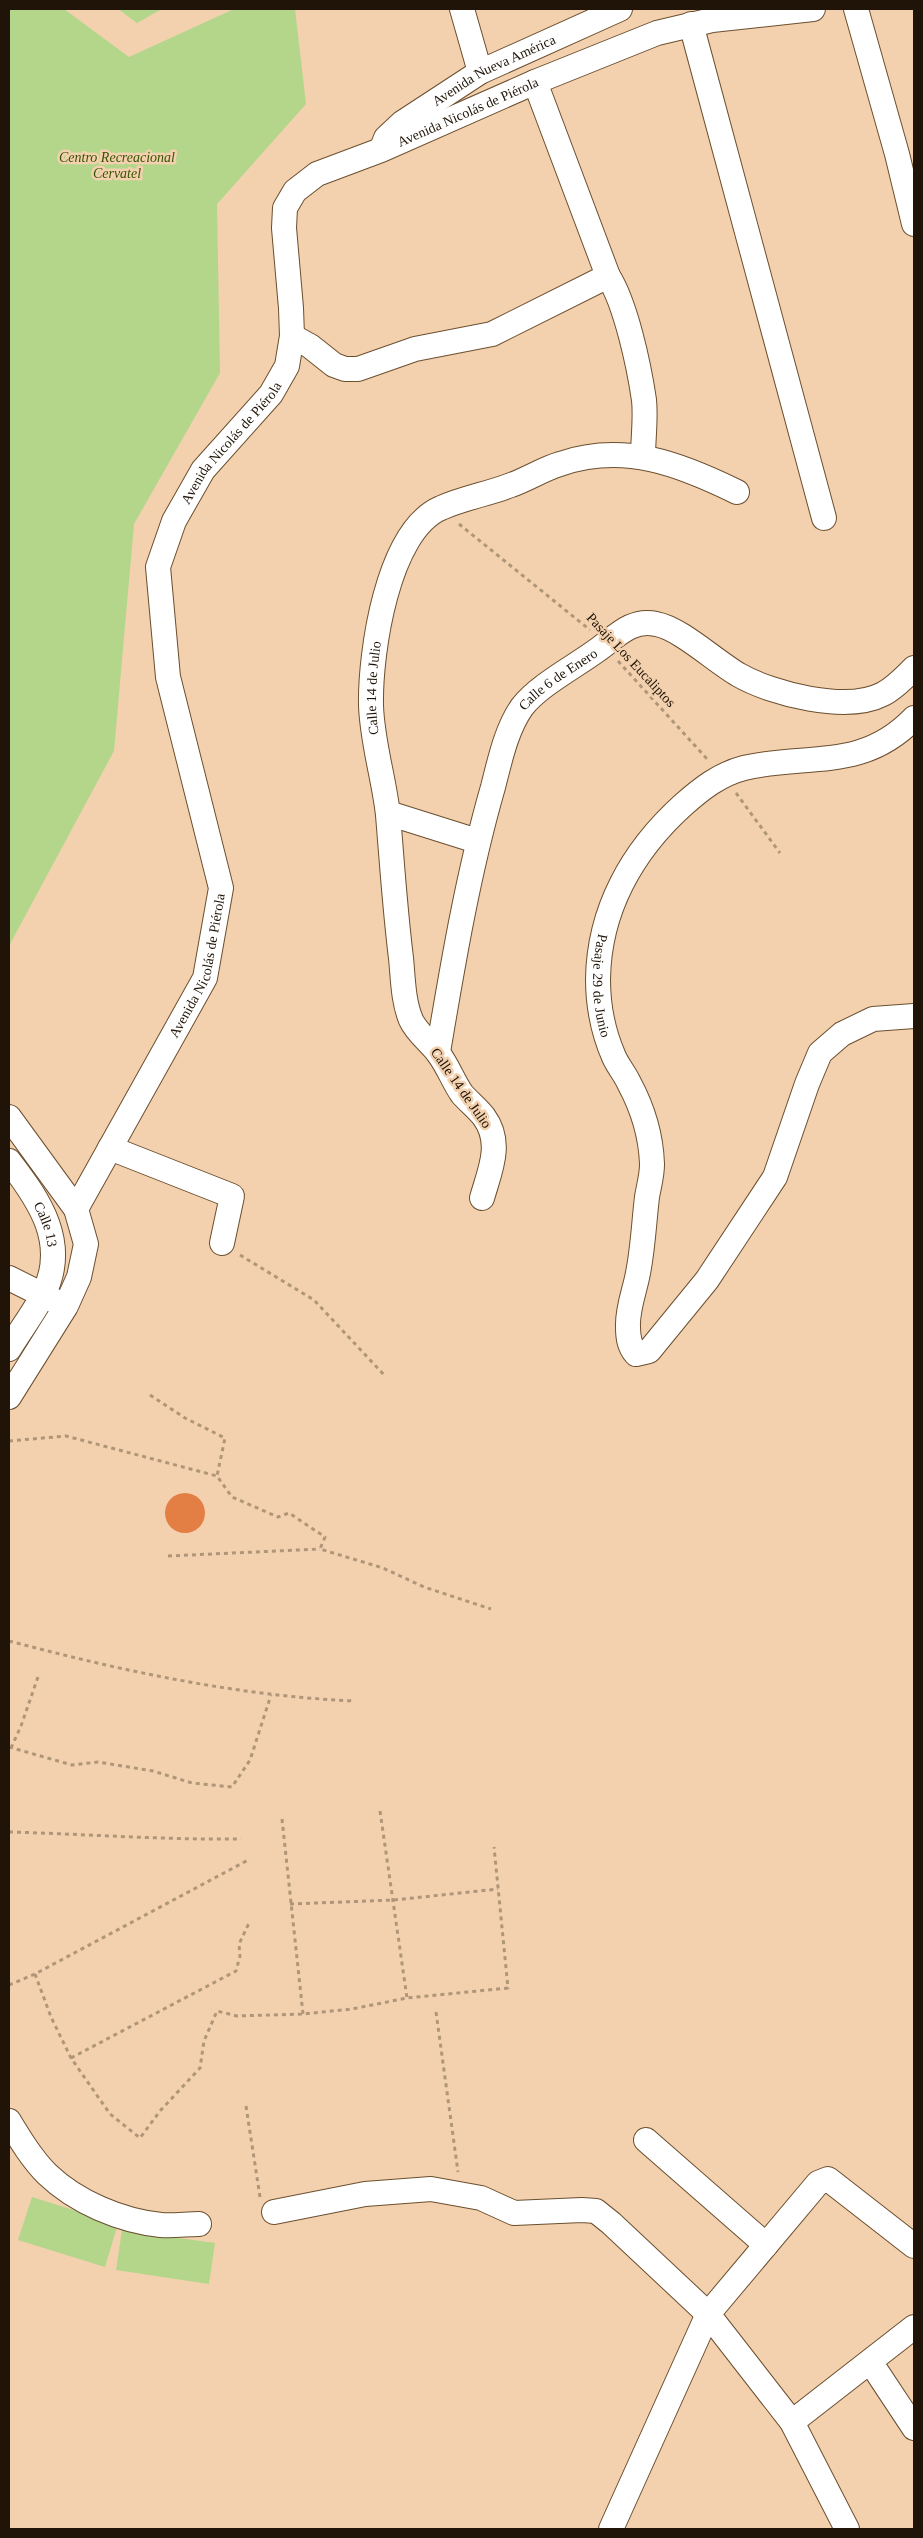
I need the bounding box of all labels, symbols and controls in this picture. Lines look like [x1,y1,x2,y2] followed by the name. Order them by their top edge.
[429,31,558,109] street label: Avenida Nueva América
[395,74,541,149] street label: Avenida Nicolás de Piérola
[59,150,175,181] park label: Centro Recreacional Cervatel
[178,378,284,506] street label: Avenida Nicolás de Piérola
[584,610,678,710] street label: Pasaje Los Eucaliptos
[363,640,383,736] street label: Calle 14 de Julio
[515,645,600,713] street label: Calle 6 de Enero
[166,892,228,1040] street label: Avenida Nicolás de Piérola
[590,933,614,1039] street label: Pasaje 29 de Junio
[428,1045,494,1131] street label: Calle 14 de Julio
[31,1199,60,1248] street label: Calle 13

